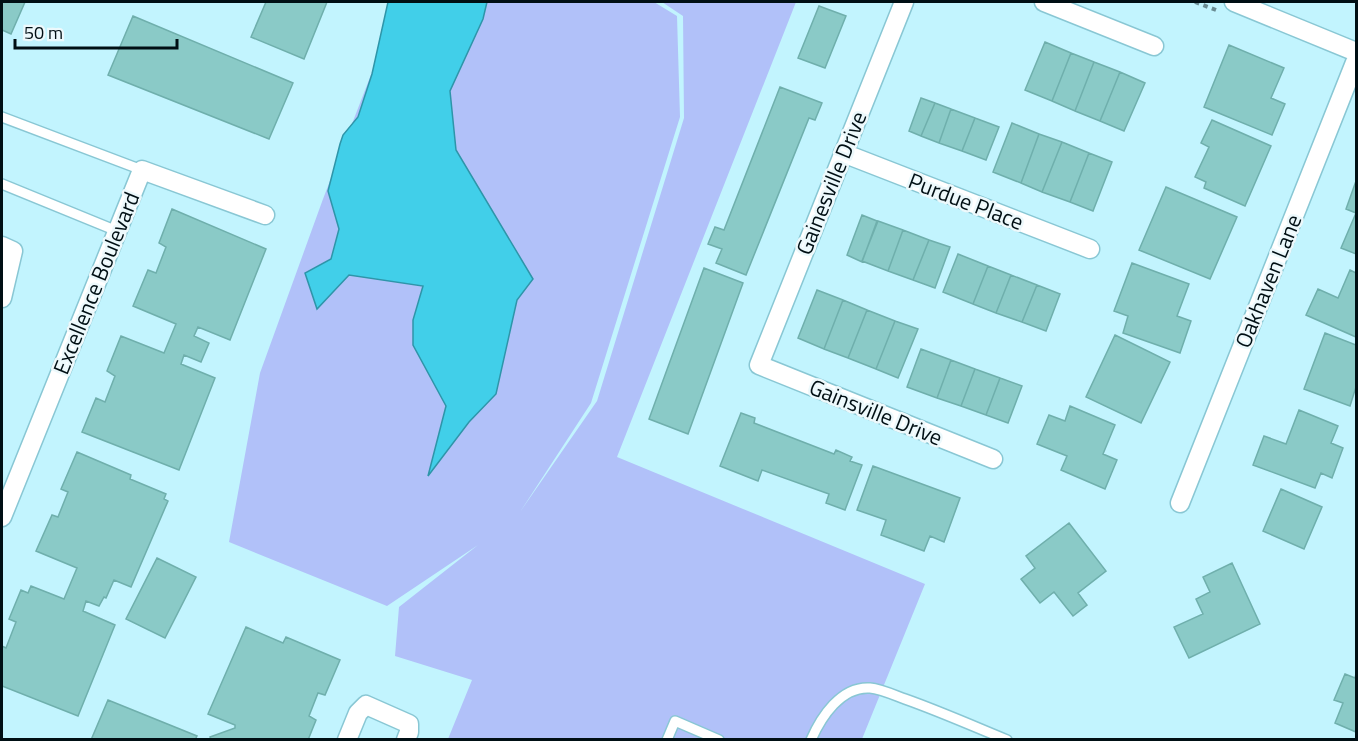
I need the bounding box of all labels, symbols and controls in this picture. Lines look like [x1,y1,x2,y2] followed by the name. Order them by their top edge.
[15,12,177,50] scale bar
[24,19,63,46] text: 50 m
[787,106,875,260] street label: Gainesville Drive
[903,163,1029,239] street label: Purdue Place
[44,187,148,379] street label: Excellence Boulevard
[1226,209,1310,353] street label: Oakhaven Lane
[804,370,948,454] street label: Gainsville Drive

